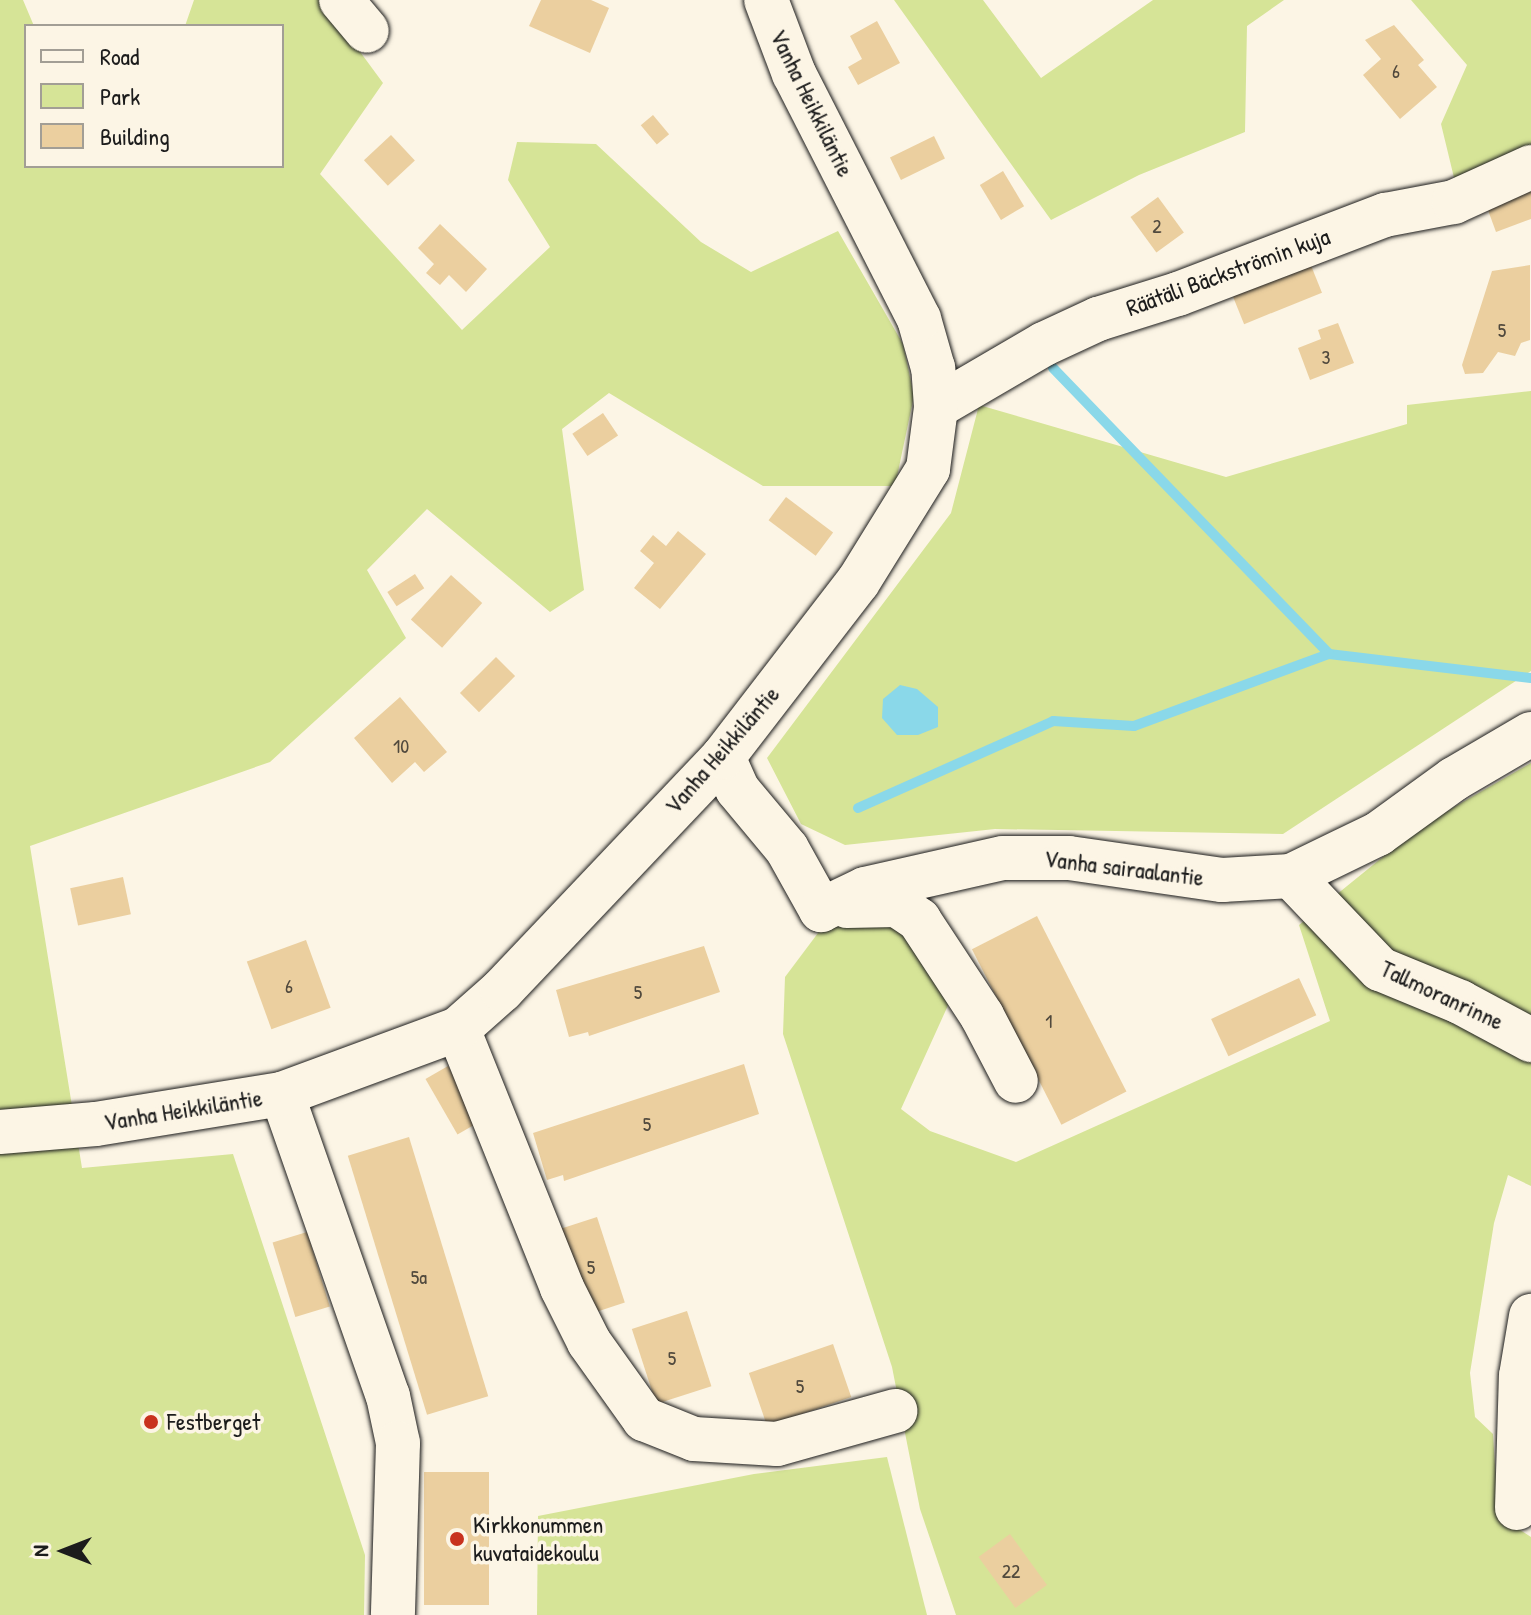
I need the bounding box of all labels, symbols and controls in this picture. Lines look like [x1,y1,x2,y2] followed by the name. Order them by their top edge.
[24,24,284,168] legend
[764,25,860,181] street label: Vanha Heikkiläntie
[100,40,139,72] text: Road
[1392,58,1400,82] house number: 6
[100,80,140,112] text: Park
[100,120,170,152] text: Building
[1152,213,1162,237] house number: 2
[1122,222,1334,322] street label: Räätäli Bäckströmin kuja
[1498,317,1506,341] house number: 5
[1322,344,1330,368] house number: 3
[659,680,785,820] street label: Vanha Heikkiläntie
[393,733,409,757] house number: 10
[1043,844,1205,892] street label: Vanha sairaalantie
[1376,954,1508,1036] street label: Tallmoranrinne
[285,973,293,997] house number: 6
[634,979,642,1003] house number: 5
[1045,1008,1053,1032] house number: 1
[102,1083,264,1137] street label: Vanha Heikkiläntie
[643,1111,651,1135] house number: 5
[587,1254,595,1278] house number: 5
[411,1264,427,1288] house number: 5a
[668,1345,676,1369] house number: 5
[796,1373,804,1397] house number: 5
[167,1408,260,1436] place label: Festberget
[142,1413,160,1431] marker: Festberget
[24,1511,104,1591] north arrow
[473,1511,603,1567] place label: Kirkkonummen kuvataidekoulu
[448,1530,466,1548] marker: Kirkkonummen kuvataidekoulu
[25,1545,55,1557] text: N
[1002,1558,1020,1582] house number: 22

